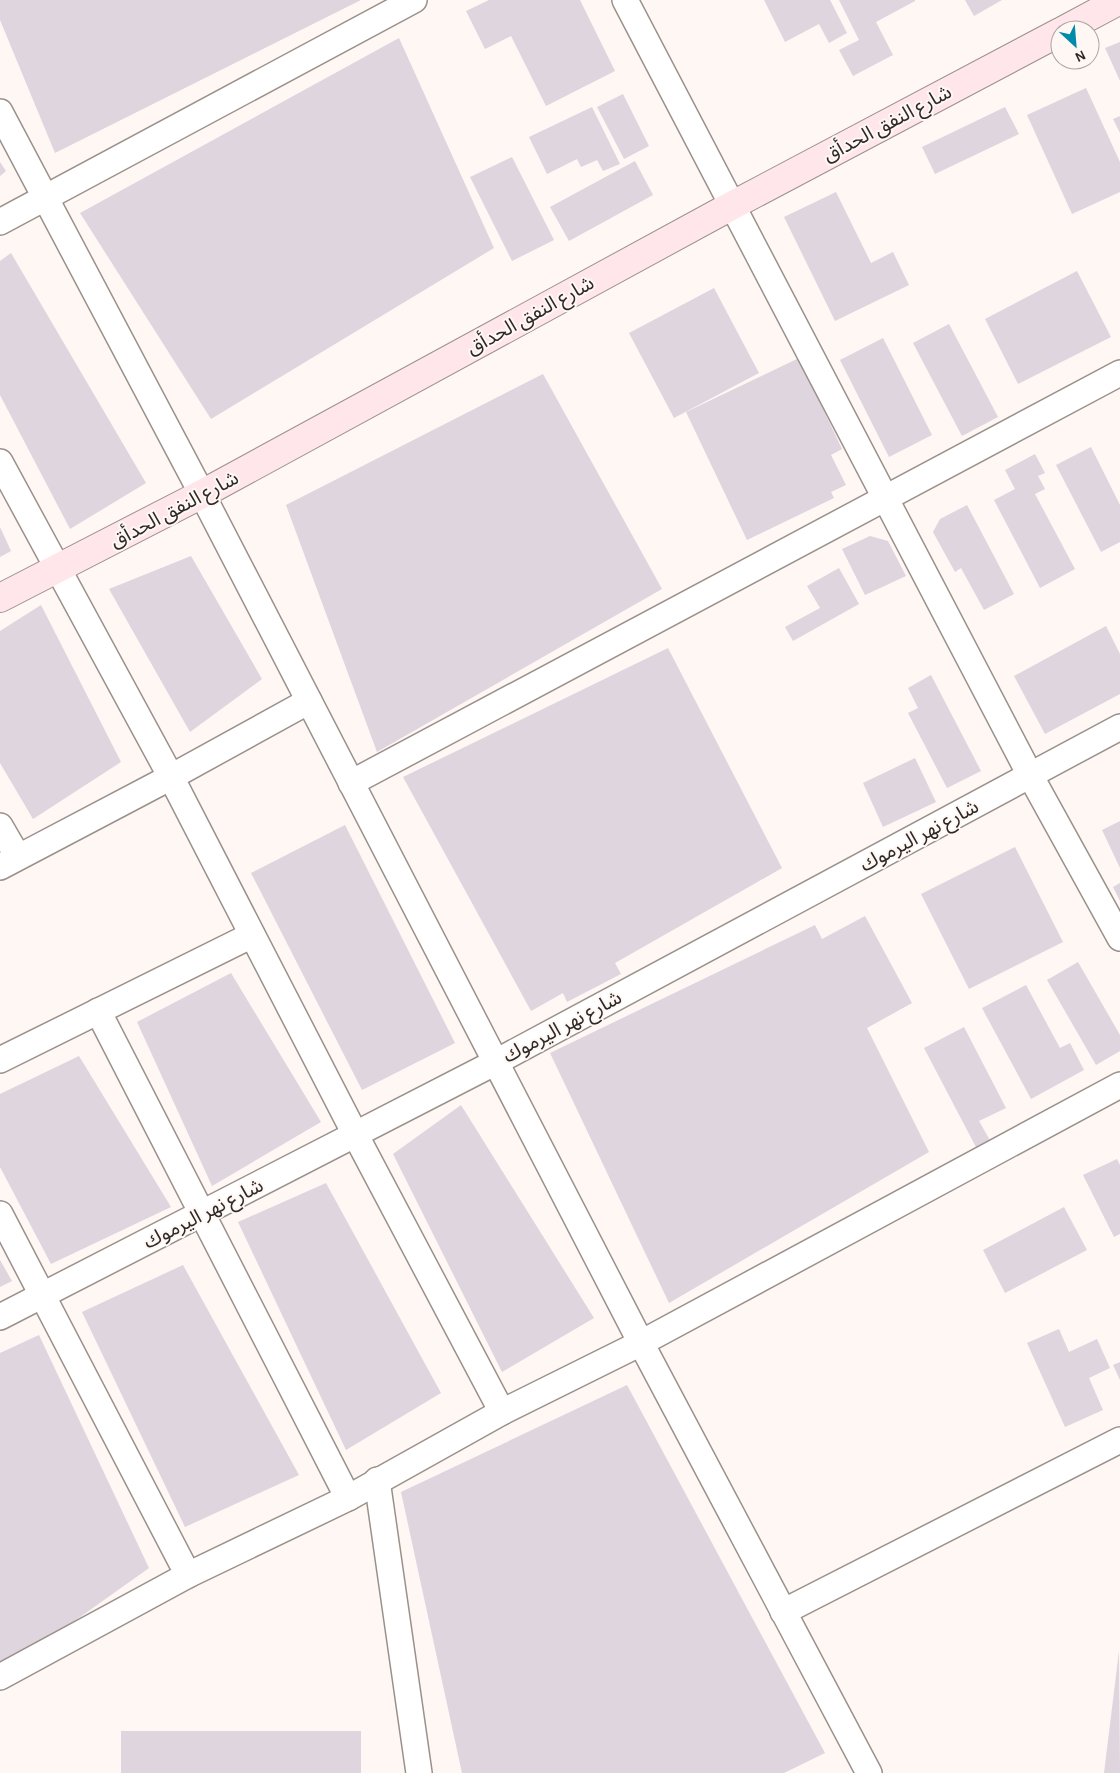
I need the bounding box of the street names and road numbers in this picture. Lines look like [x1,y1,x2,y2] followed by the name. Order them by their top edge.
[819,79,957,170] street label: شارع النفق الحدأق
[462,271,599,363] street label: شارع النفق الحدأق
[106,465,244,556] street label: شارع النفق الحدأق
[857,796,984,879] street label: شارع نهر اليرموك
[500,987,627,1070] street label: شارع نهر اليرموك
[140,1175,268,1256] street label: شارع نهر اليرموك

